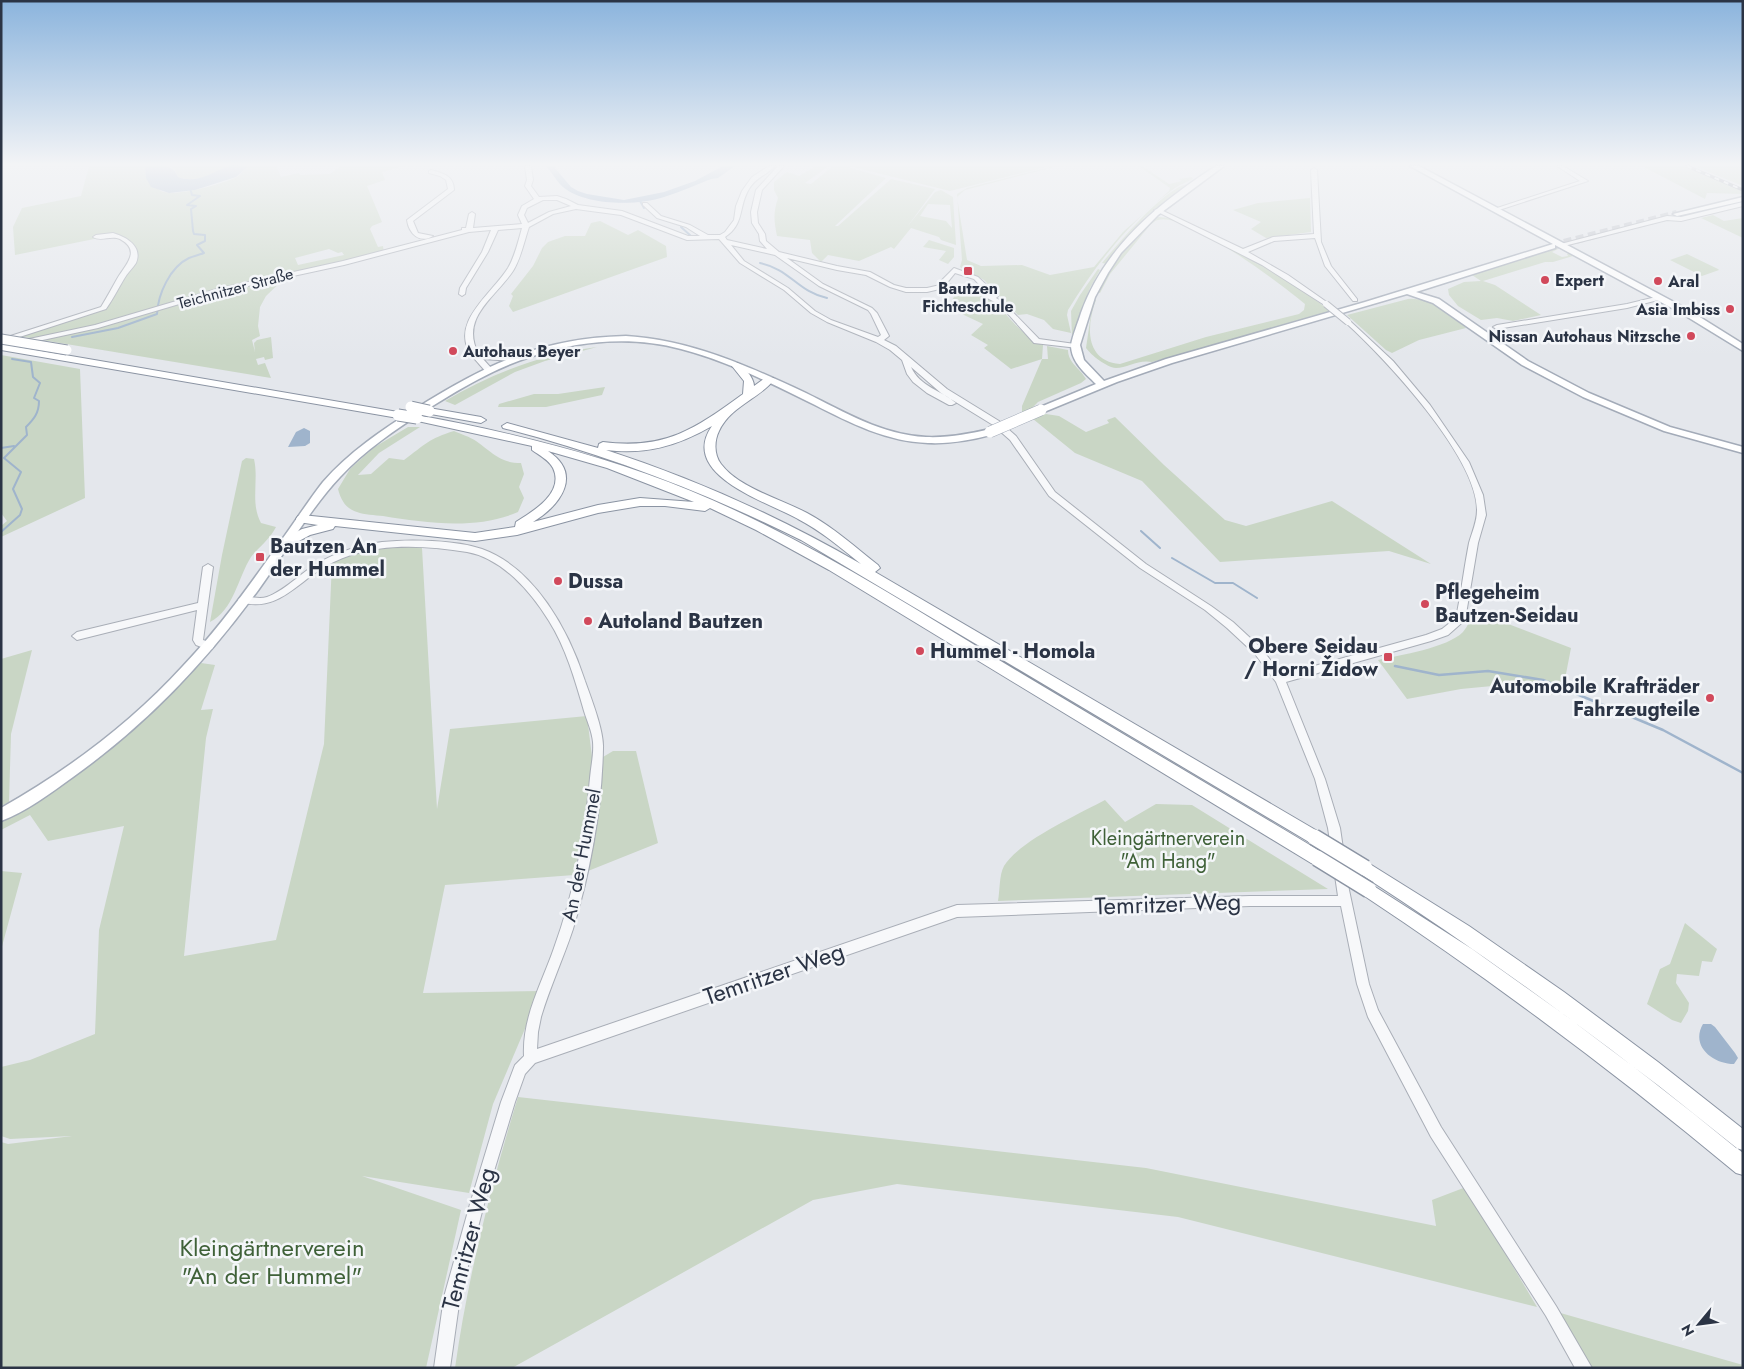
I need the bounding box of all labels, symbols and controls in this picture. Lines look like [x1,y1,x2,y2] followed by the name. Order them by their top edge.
[174,262,296,315] street label: Teichnitzer Straße
[962,265,974,277] marker: Bautzen Fichteschule
[1555,269,1605,292] place label: Expert
[1667,270,1699,293] place label: Aral
[1539,274,1551,286] marker: Expert
[1652,275,1664,287] marker: Aral
[922,277,1014,318] place label: Bautzen Fichteschule
[1635,298,1720,321] place label: Asia Imbiss
[1724,303,1736,315] marker: Asia Imbiss
[1488,325,1681,348] place label: Nissan Autohaus Nitzsche
[1685,330,1697,342] marker: Nissan Autohaus Nitzsche
[462,340,581,363] place label: Autohaus Beyer
[447,345,459,357] marker: Autohaus Beyer
[270,532,385,584] place label: Bautzen An der Hummel
[254,551,266,563] marker: Bautzen An der Hummel
[568,567,623,596] place label: Dussa
[552,575,564,587] marker: Dussa
[1435,578,1579,630] place label: Pflegeheim Bautzen-Seidau
[1419,598,1431,610] marker: Pflegeheim Bautzen-Seidau
[597,607,763,636] place label: Autoland Bautzen
[582,615,594,627] marker: Autoland Bautzen
[1244,632,1379,684] place label: Obere Seidau / Horni Židow
[930,637,1095,666] place label: Hummel - Homola
[914,645,926,657] marker: Hummel - Homola
[1382,651,1394,663] marker: Obere Seidau / Horni Židow
[1489,672,1701,724] place label: Automobile Krafträder Fahrzeugteile
[1704,692,1716,704] marker: Automobile Krafträder Fahrzeugteile
[554,786,609,924] street label: An der Hummel
[1091,824,1245,876] park label: Kleingärtnerverein "Am Hang"
[1094,883,1242,924] street label: Temritzer Weg
[699,933,849,1014] street label: Temritzer Weg
[433,1164,504,1314] street label: Temritzer Weg
[179,1230,365,1293] park label: Kleingärtnerverein "An der Hummel"
[1674,1299,1724,1349] north arrow
[1676,1321,1699,1340] text: N

